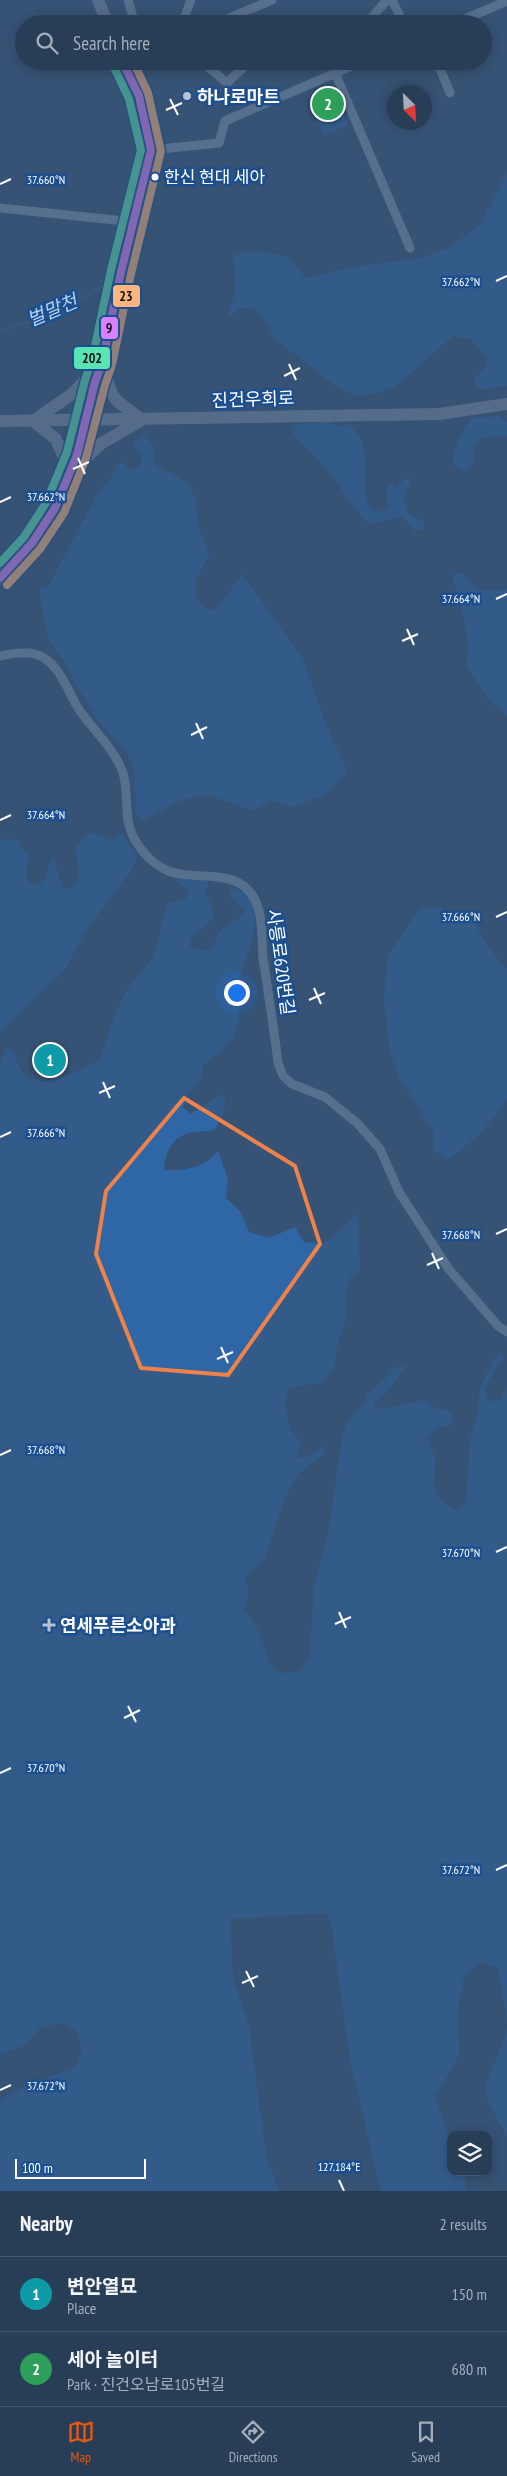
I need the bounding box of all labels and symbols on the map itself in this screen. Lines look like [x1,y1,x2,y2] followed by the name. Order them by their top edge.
[197,85,280,108] place label: 하나로마트
[312,85,344,123] pin: 2
[387,85,432,130] north arrow
[181,90,193,102] marker: 하나로마트
[164,166,265,188] place label: 한신 현대 세아
[27,172,65,187] text: 37.660°N
[150,172,160,182] marker: 한신 현대 세아
[442,274,480,289] text: 37.662°N
[112,284,141,308] line badge: 23
[119,287,133,305] text: 23
[23,288,82,331] water label: 벌말천
[100,316,119,340] line badge: 9
[106,319,113,337] text: 9
[73,346,111,370] line badge: 202
[82,349,102,367] text: 202
[211,386,295,412] street label: 진건우회로
[27,489,65,504] text: 37.662°N
[442,591,480,606] text: 37.664°N
[27,807,65,822] text: 37.664°N
[262,907,300,1017] street label: 사릉로620번길
[442,909,480,924] text: 37.666°N
[224,980,250,1006] your location
[34,1041,66,1079] pin: 1
[27,1125,65,1140] text: 37.666°N
[442,1227,480,1242] text: 37.668°N
[27,1442,65,1457] text: 37.668°N
[442,1545,480,1560] text: 37.670°N
[60,1614,176,1637] place label: 연세푸른소아과
[42,1618,56,1632] marker: 연세푸른소아과
[27,1760,65,1775] text: 37.670°N
[442,1862,480,1877] text: 37.672°N
[27,2078,65,2093] text: 37.672°N
[15,2156,146,2179] scale bar
[318,2159,360,2174] text: 127.184°E

